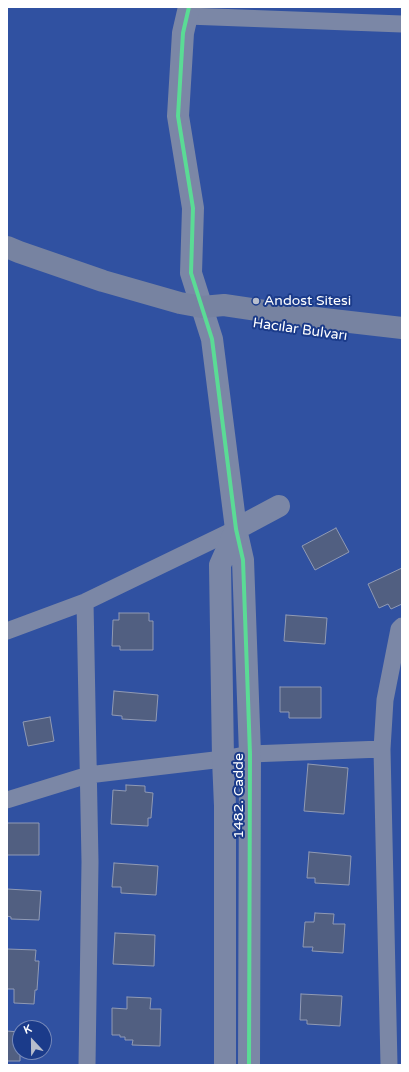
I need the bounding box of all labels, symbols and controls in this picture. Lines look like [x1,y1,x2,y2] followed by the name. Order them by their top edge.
[264,293,351,309] place label: Andost Sitesi
[251,296,261,306] marker: Andost Sitesi
[252,315,348,345] street label: Hacılar Bulvarı
[231,753,247,839] street label: 1482. Cadde
[12,1020,52,1060] north arrow
[22,1022,34,1037] text: K

